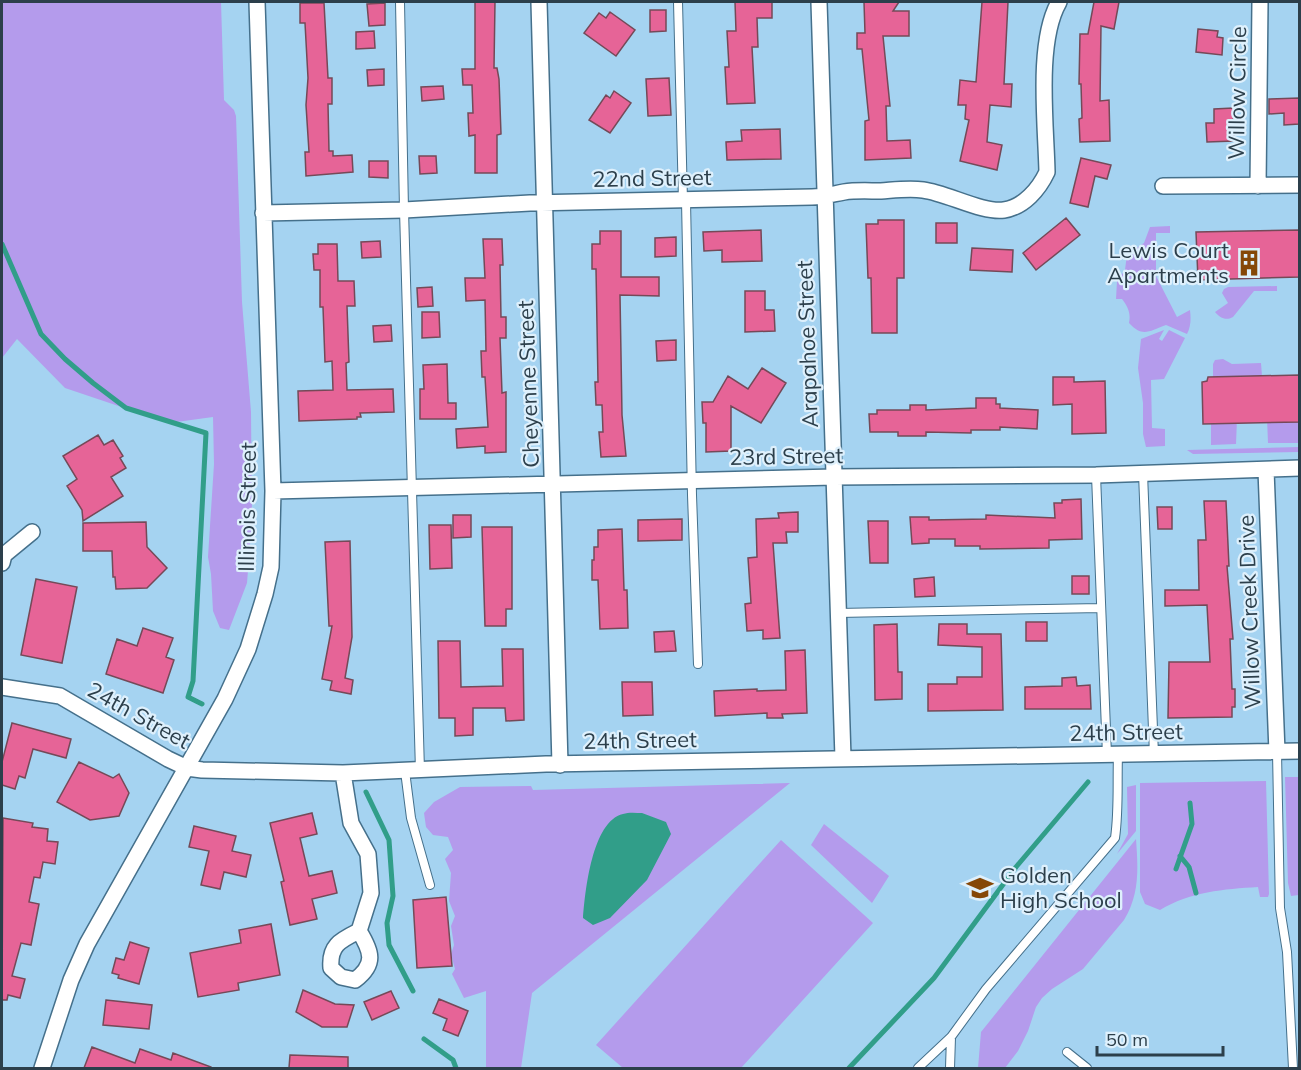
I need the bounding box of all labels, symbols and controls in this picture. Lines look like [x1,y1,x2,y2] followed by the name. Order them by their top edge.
[1222,26,1252,160] street label: Willow Circle
[592,163,712,193] street label: 22nd Street
[1107,236,1229,289] place label: Lewis Court Apartments
[1234,248,1264,278] building icon: Lewis Court Apartments
[790,259,824,428] street label: Arapahoe Street
[511,299,545,468] street label: Cheyenne Street
[729,441,844,471] street label: 23rd Street
[232,442,262,572] street label: Illinois Street
[1232,514,1266,710] street label: Willow Creek Drive
[83,675,196,755] street label: 24th Street
[1069,717,1183,747] street label: 24th Street
[583,725,697,755] street label: 24th Street
[1000,861,1122,914] place label: Golden High School
[965,873,995,903] school or university icon: Golden High School
[1097,1019,1223,1057] scale bar
[1106,1028,1148,1051] text: 50 m

